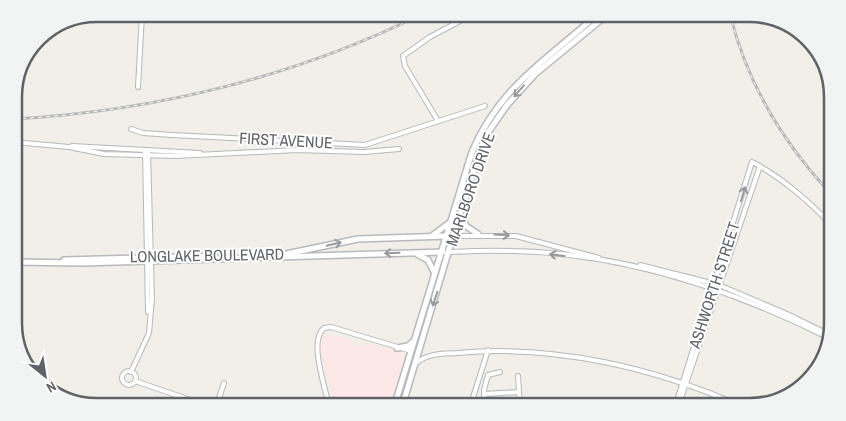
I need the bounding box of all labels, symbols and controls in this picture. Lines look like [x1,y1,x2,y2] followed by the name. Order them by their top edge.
[513,84,524,97] one-way arrow
[239,127,333,153] street label: FIRST AVENUE
[440,129,500,249] street label: MARLBORO DRIVE
[738,186,748,202] one-way arrow
[683,219,745,352] street label: ASHWORTH STREET
[494,231,510,240] one-way arrow
[326,239,342,248] one-way arrow
[130,243,284,267] street label: LONGLAKE BOULEVARD
[384,249,400,258] one-way arrow
[549,250,565,260] one-way arrow
[430,290,440,306] one-way arrow
[20,351,70,401] north arrow
[43,377,60,397] text: N

